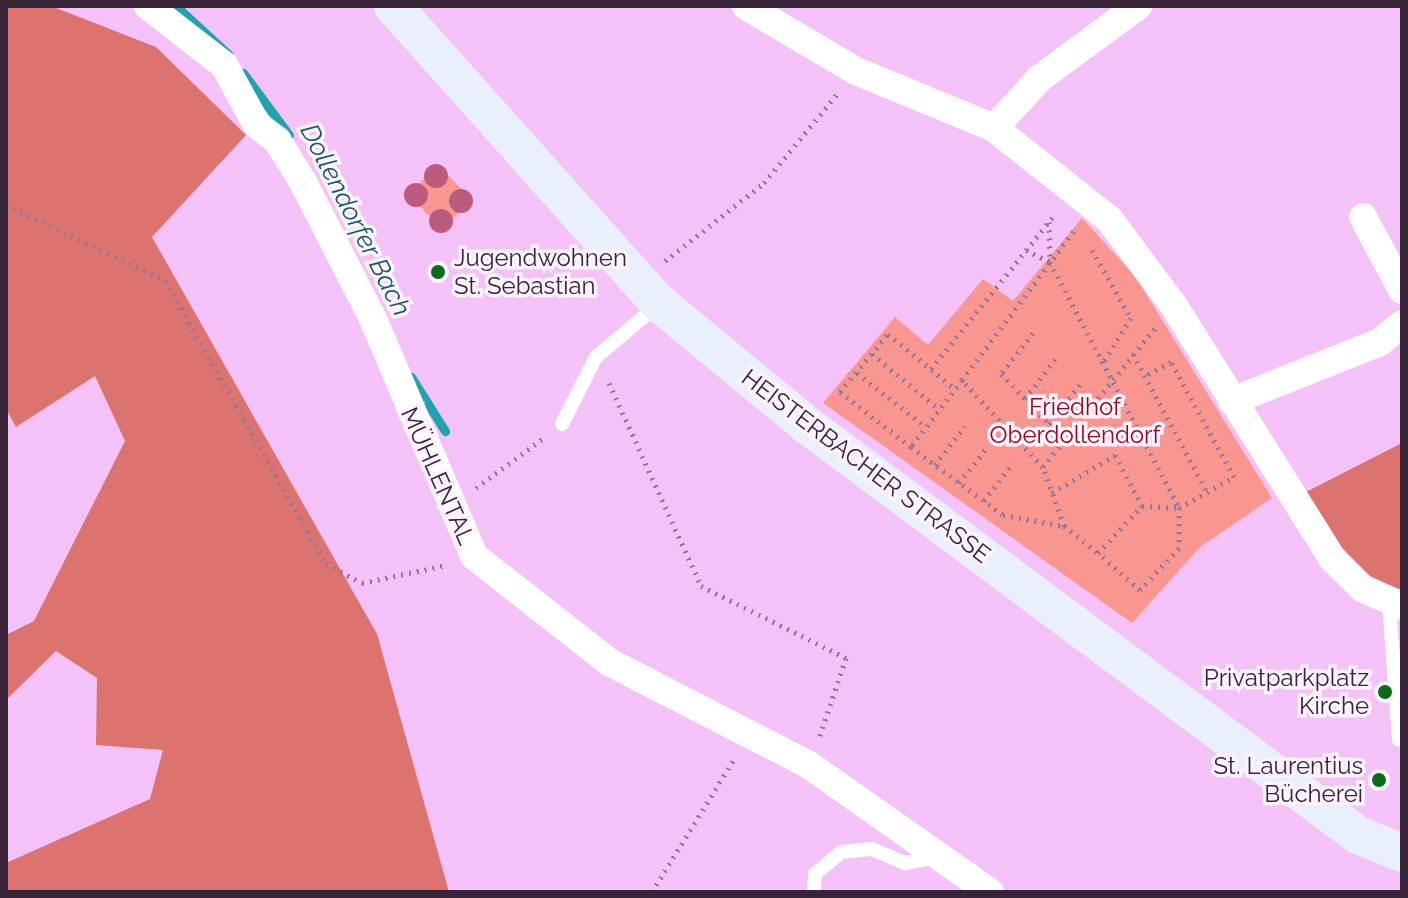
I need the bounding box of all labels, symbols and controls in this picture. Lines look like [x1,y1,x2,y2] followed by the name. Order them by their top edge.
[293,118,417,322] water label: Dollendorfer Bach
[454,244,627,300] place label: Jugendwohnen St. Sebastian
[429,263,447,281] marker: Jugendwohnen St. Sebastian
[736,363,996,569] street label: HEISTERBACHER STRASSE
[990,393,1160,449] park label: Friedhof Oberdollendorf
[395,403,481,549] street label: MÜHLENTAL
[1204,664,1369,720] place label: Privatparkplatz Kirche
[1376,683,1394,701] marker: Privatparkplatz Kirche
[1214,752,1363,808] place label: St. Laurentius Bücherei
[1370,771,1388,789] marker: St. Laurentius Bücherei

